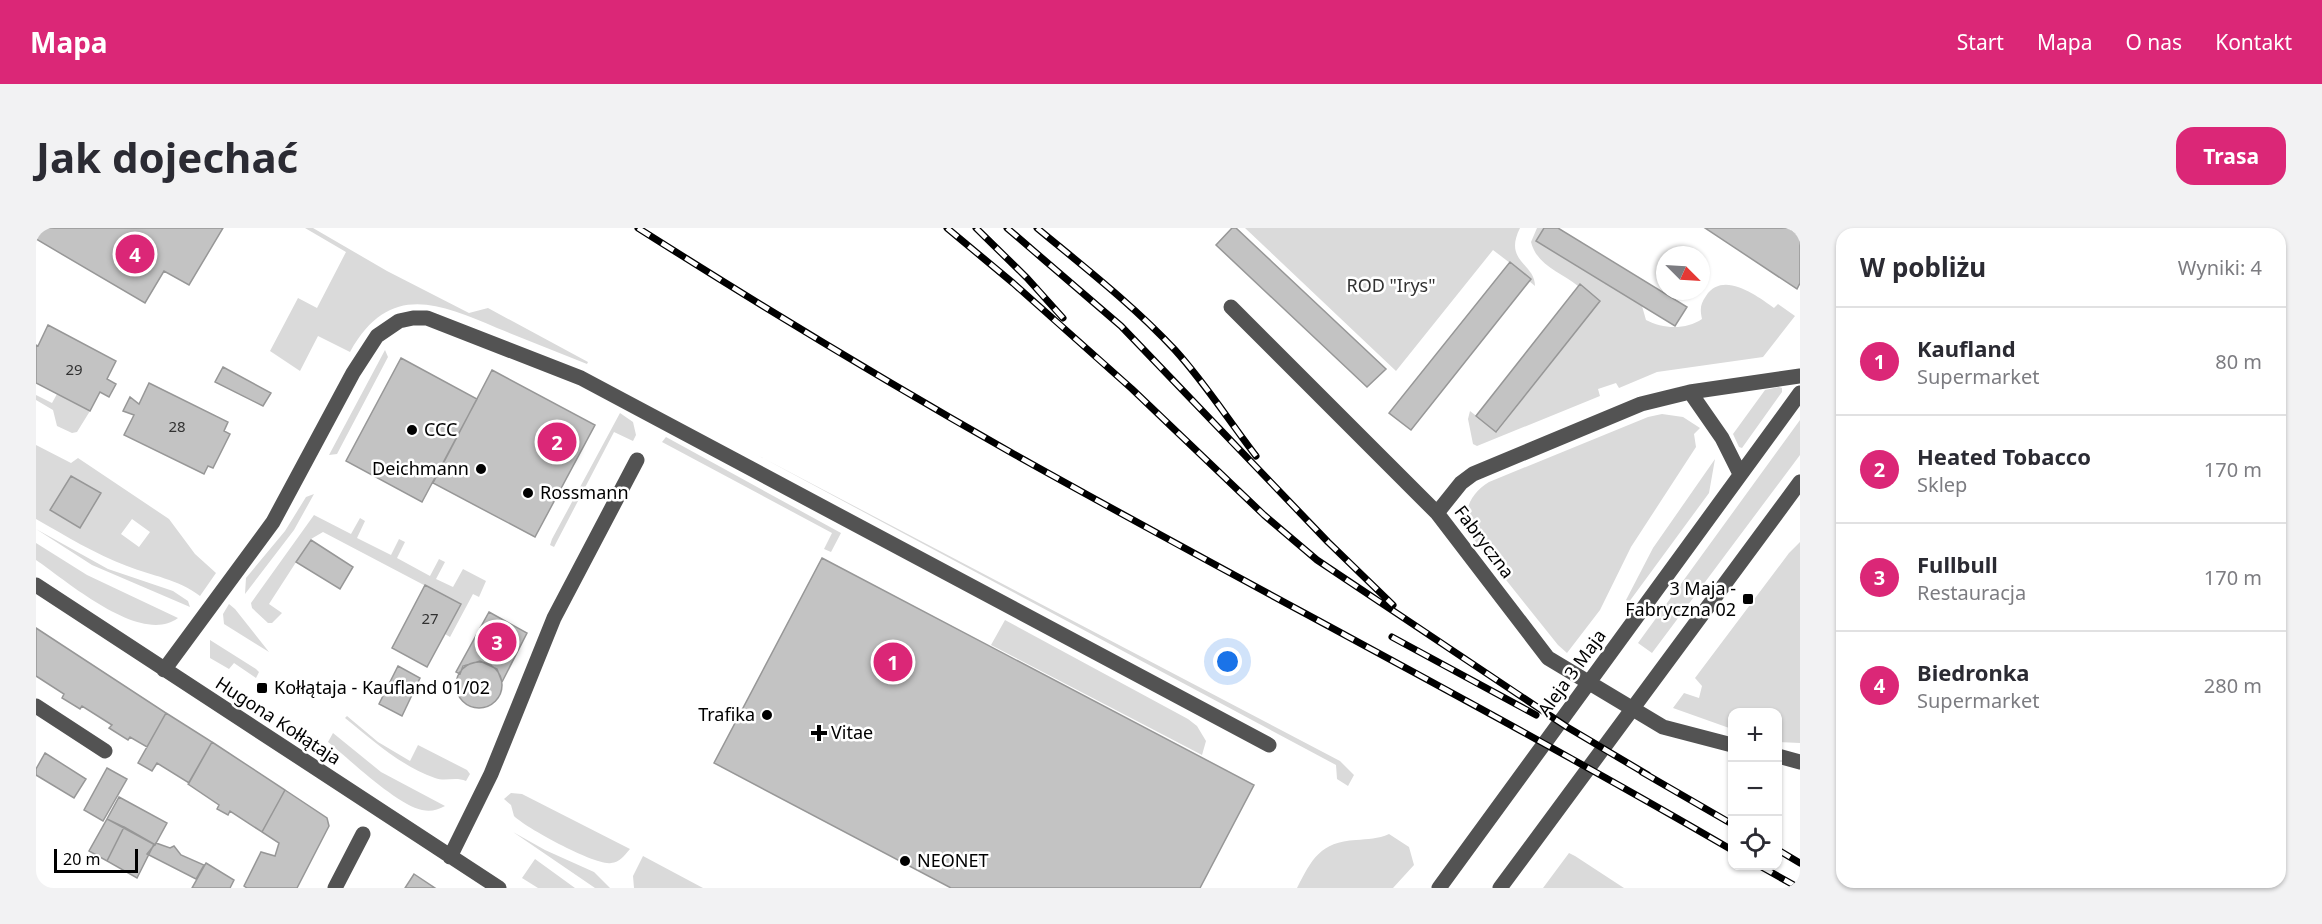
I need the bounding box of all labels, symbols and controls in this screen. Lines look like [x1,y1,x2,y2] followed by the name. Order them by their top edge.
[30,23,108,61] text: Mapa
[1957,28,2004,56] text: Start
[2037,28,2092,56] text: Mapa
[2125,28,2182,56] text: O nas
[2215,28,2292,56] text: Kontakt
[2176,127,2286,185] button: Trasa
[36,128,298,185] text: Jak dojechać
[116,231,154,276] pin: 4
[1656,246,1710,300] north arrow
[1860,249,1986,285] text: W pobliżu
[2178,254,2262,281] text: Wyniki: 4
[1346,273,1436,297] park label: ROD "Irys"
[1917,333,2016,363] text: Kaufland
[1874,348,1885,375] text: 1
[2215,348,2262,375] text: 80 m
[65,359,83,379] house number: 29
[1917,363,2040,390] text: Supermarket
[168,416,186,436] house number: 28
[424,417,457,441] place label: CCC
[538,420,576,464] pin: 2
[405,423,419,437] marker: CCC
[1917,441,2091,471] text: Heated Tobacco
[372,456,469,480] place label: Deichmann
[1874,456,1885,483] text: 2
[2204,456,2262,483] text: 170 m
[474,462,488,476] marker: Deichmann
[1917,471,1967,498] text: Sklep
[540,480,629,504] place label: Rossmann
[521,486,535,500] marker: Rossmann
[1450,500,1520,583] street label: Fabryczna
[1917,549,1998,579] text: Fullbull
[1874,564,1885,591] text: 3
[2204,564,2262,591] text: 170 m
[1625,576,1736,621] place label: 3 Maja - Fabryczna 02
[1917,579,2026,606] text: Restauracja
[1741,592,1755,606] marker: 3 Maja - Fabryczna 02
[421,608,439,628] house number: 27
[478,620,516,664] pin: 3
[1532,624,1611,721] street label: Aleja 3 Maja
[874,640,912,684] pin: 1
[1213,647,1242,676] your location
[1917,657,2030,687] text: Biedronka
[211,671,346,770] street label: Hugona Kołłątaja
[1874,672,1885,699] text: 4
[2204,672,2262,699] text: 280 m
[274,675,490,699] place label: Kołłątaja - Kaufland 01/02
[255,681,269,695] marker: Kołłątaja - Kaufland 01/02
[1917,687,2040,714] text: Supermarket
[698,702,755,726] place label: Trafika
[760,708,774,722] marker: Trafika
[1728,708,1782,870] map controls
[1728,708,1782,762] button: +
[831,720,873,744] place label: Vitae
[812,726,826,740] marker: Vitae
[1728,762,1782,816] button: −
[1728,816,1782,870] button: locate
[54,846,138,874] scale bar
[63,848,100,870] text: 20 m
[917,848,988,872] place label: NEONET
[898,854,912,868] marker: NEONET

